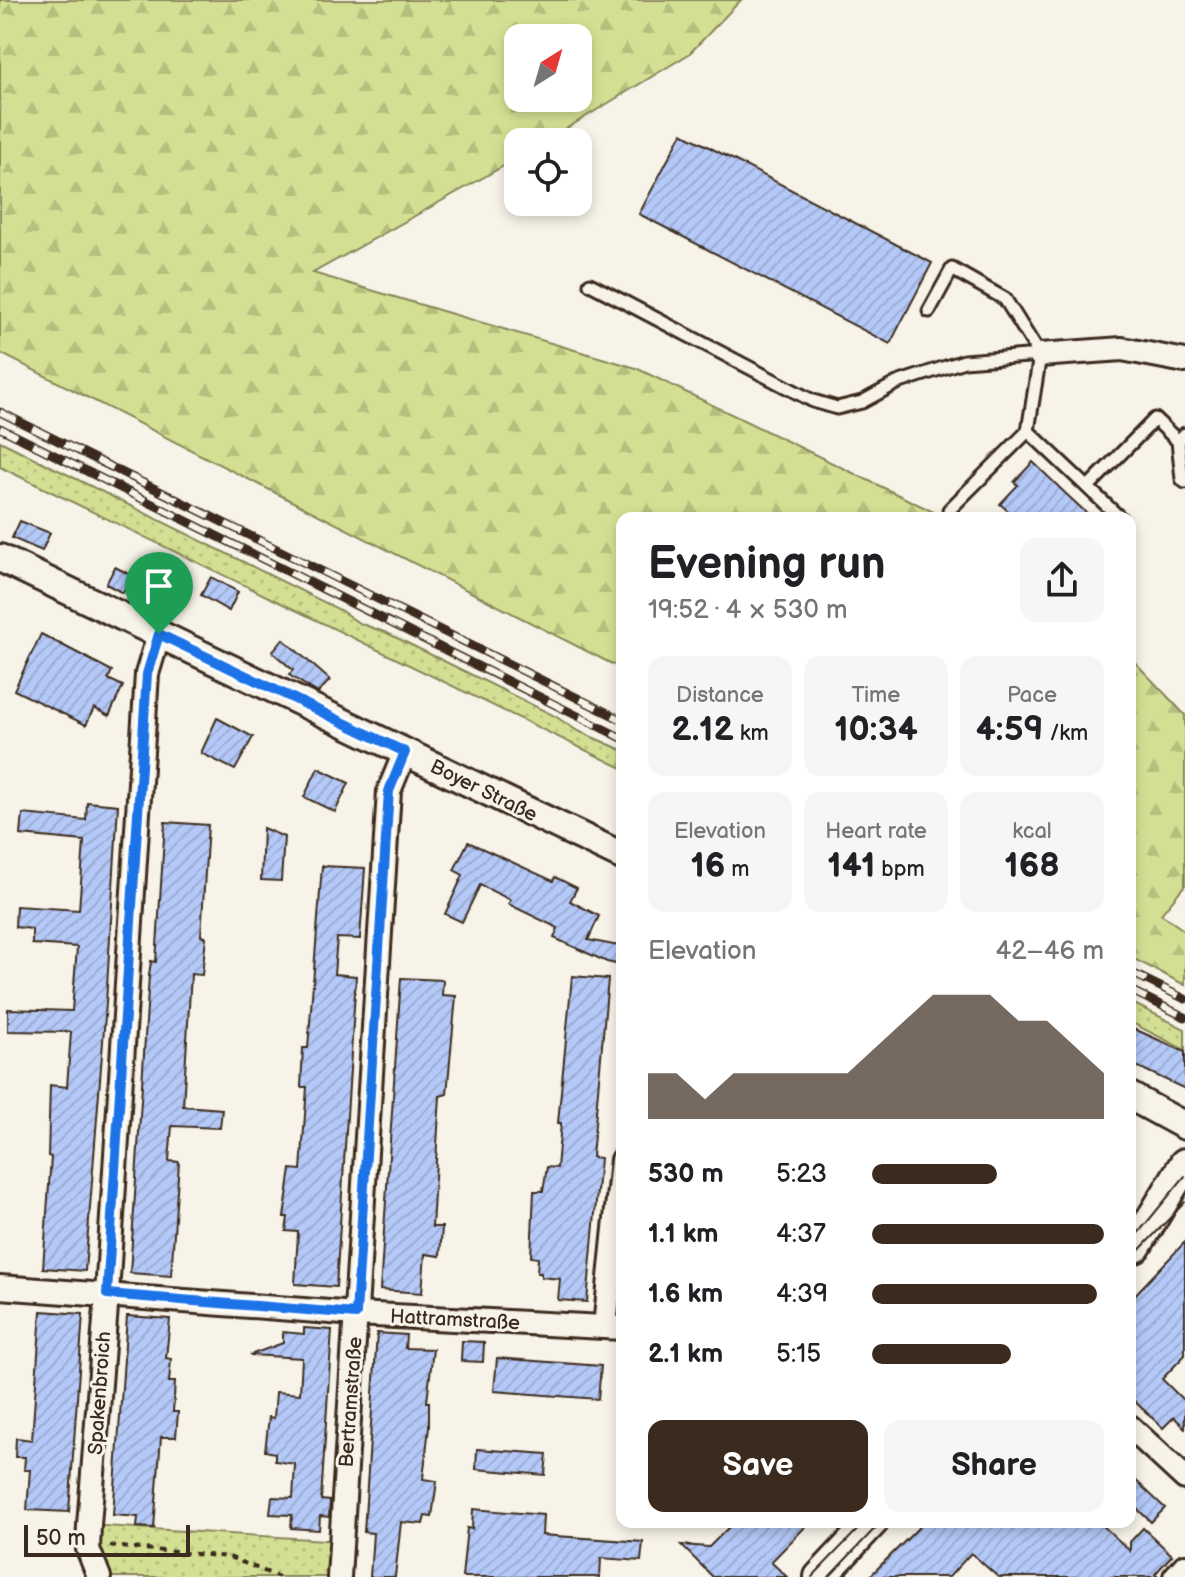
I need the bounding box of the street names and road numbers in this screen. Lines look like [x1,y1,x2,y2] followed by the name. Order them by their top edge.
[426,755,541,827] street label: Boyer Straße
[389,1305,521,1335] street label: Hattramstraße
[84,1331,116,1456] street label: Spakenbroich
[334,1336,368,1468] street label: Bertramstraße

